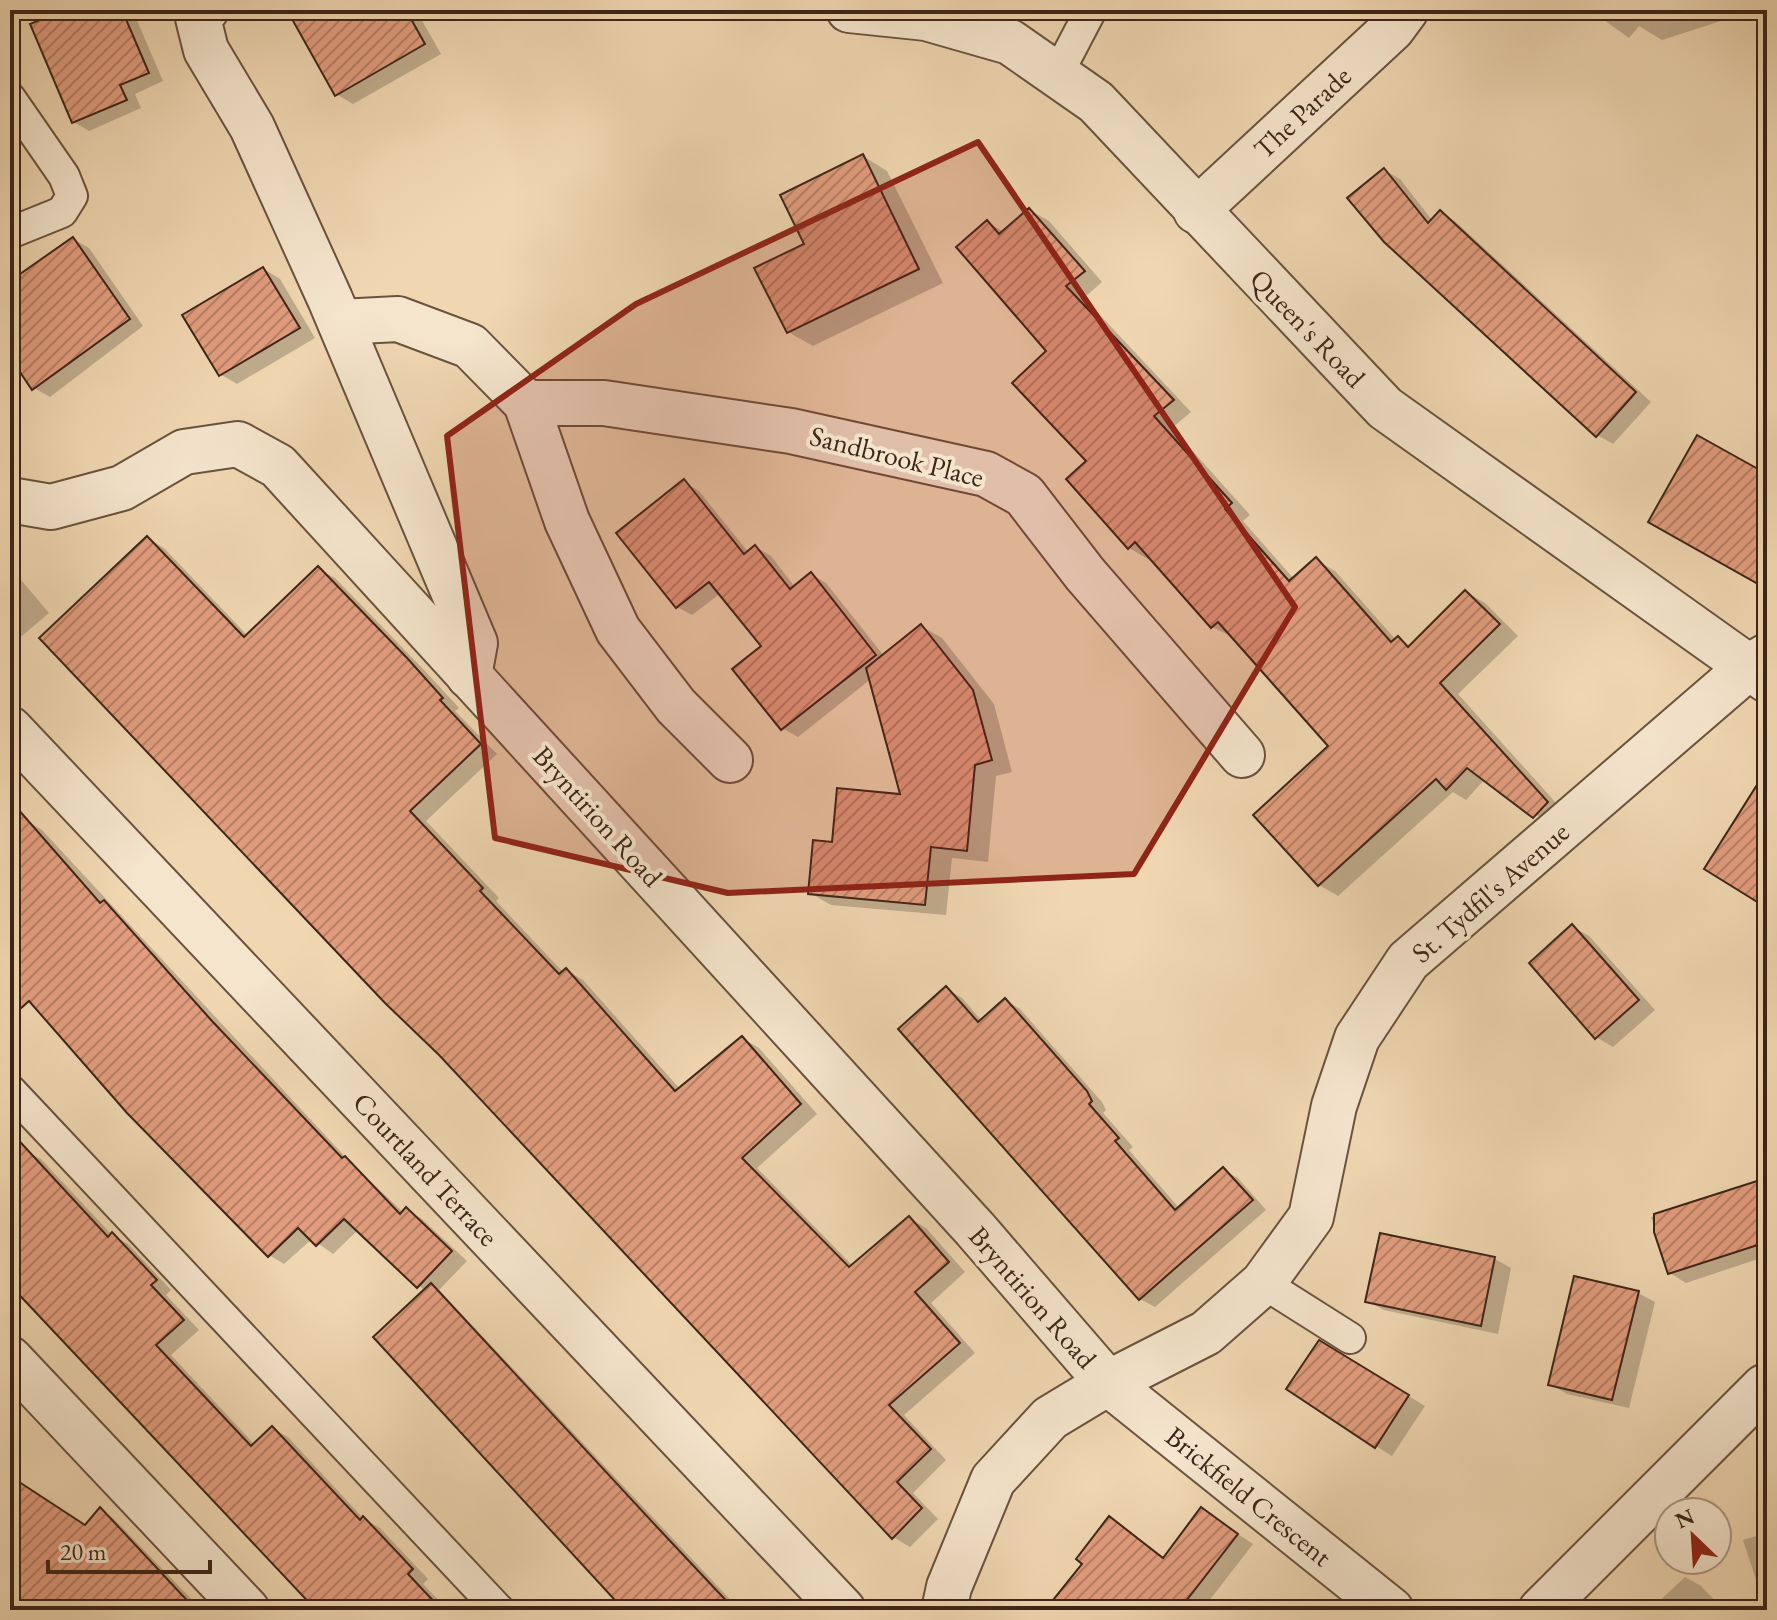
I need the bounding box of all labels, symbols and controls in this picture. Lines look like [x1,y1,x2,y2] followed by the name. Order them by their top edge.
[1246,58,1358,166] street label: The Parade
[1242,261,1374,396] street label: Queen's Road
[806,417,988,495] street label: Sandbrook Place
[525,738,671,895] street label: Bryntirion Road
[1404,814,1576,970] street label: St. Tydfil's Avenue
[345,1085,507,1254] street label: Courtland Terrace
[961,1218,1105,1376] street label: Bryntirion Road
[1159,1418,1340,1574] street label: Brickfield Crescent
[1653,1496,1733,1576] north arrow
[1671,1501,1699,1535] text: N
[48,1524,210,1574] scale bar
[60,1536,107,1567] text: 20 m

